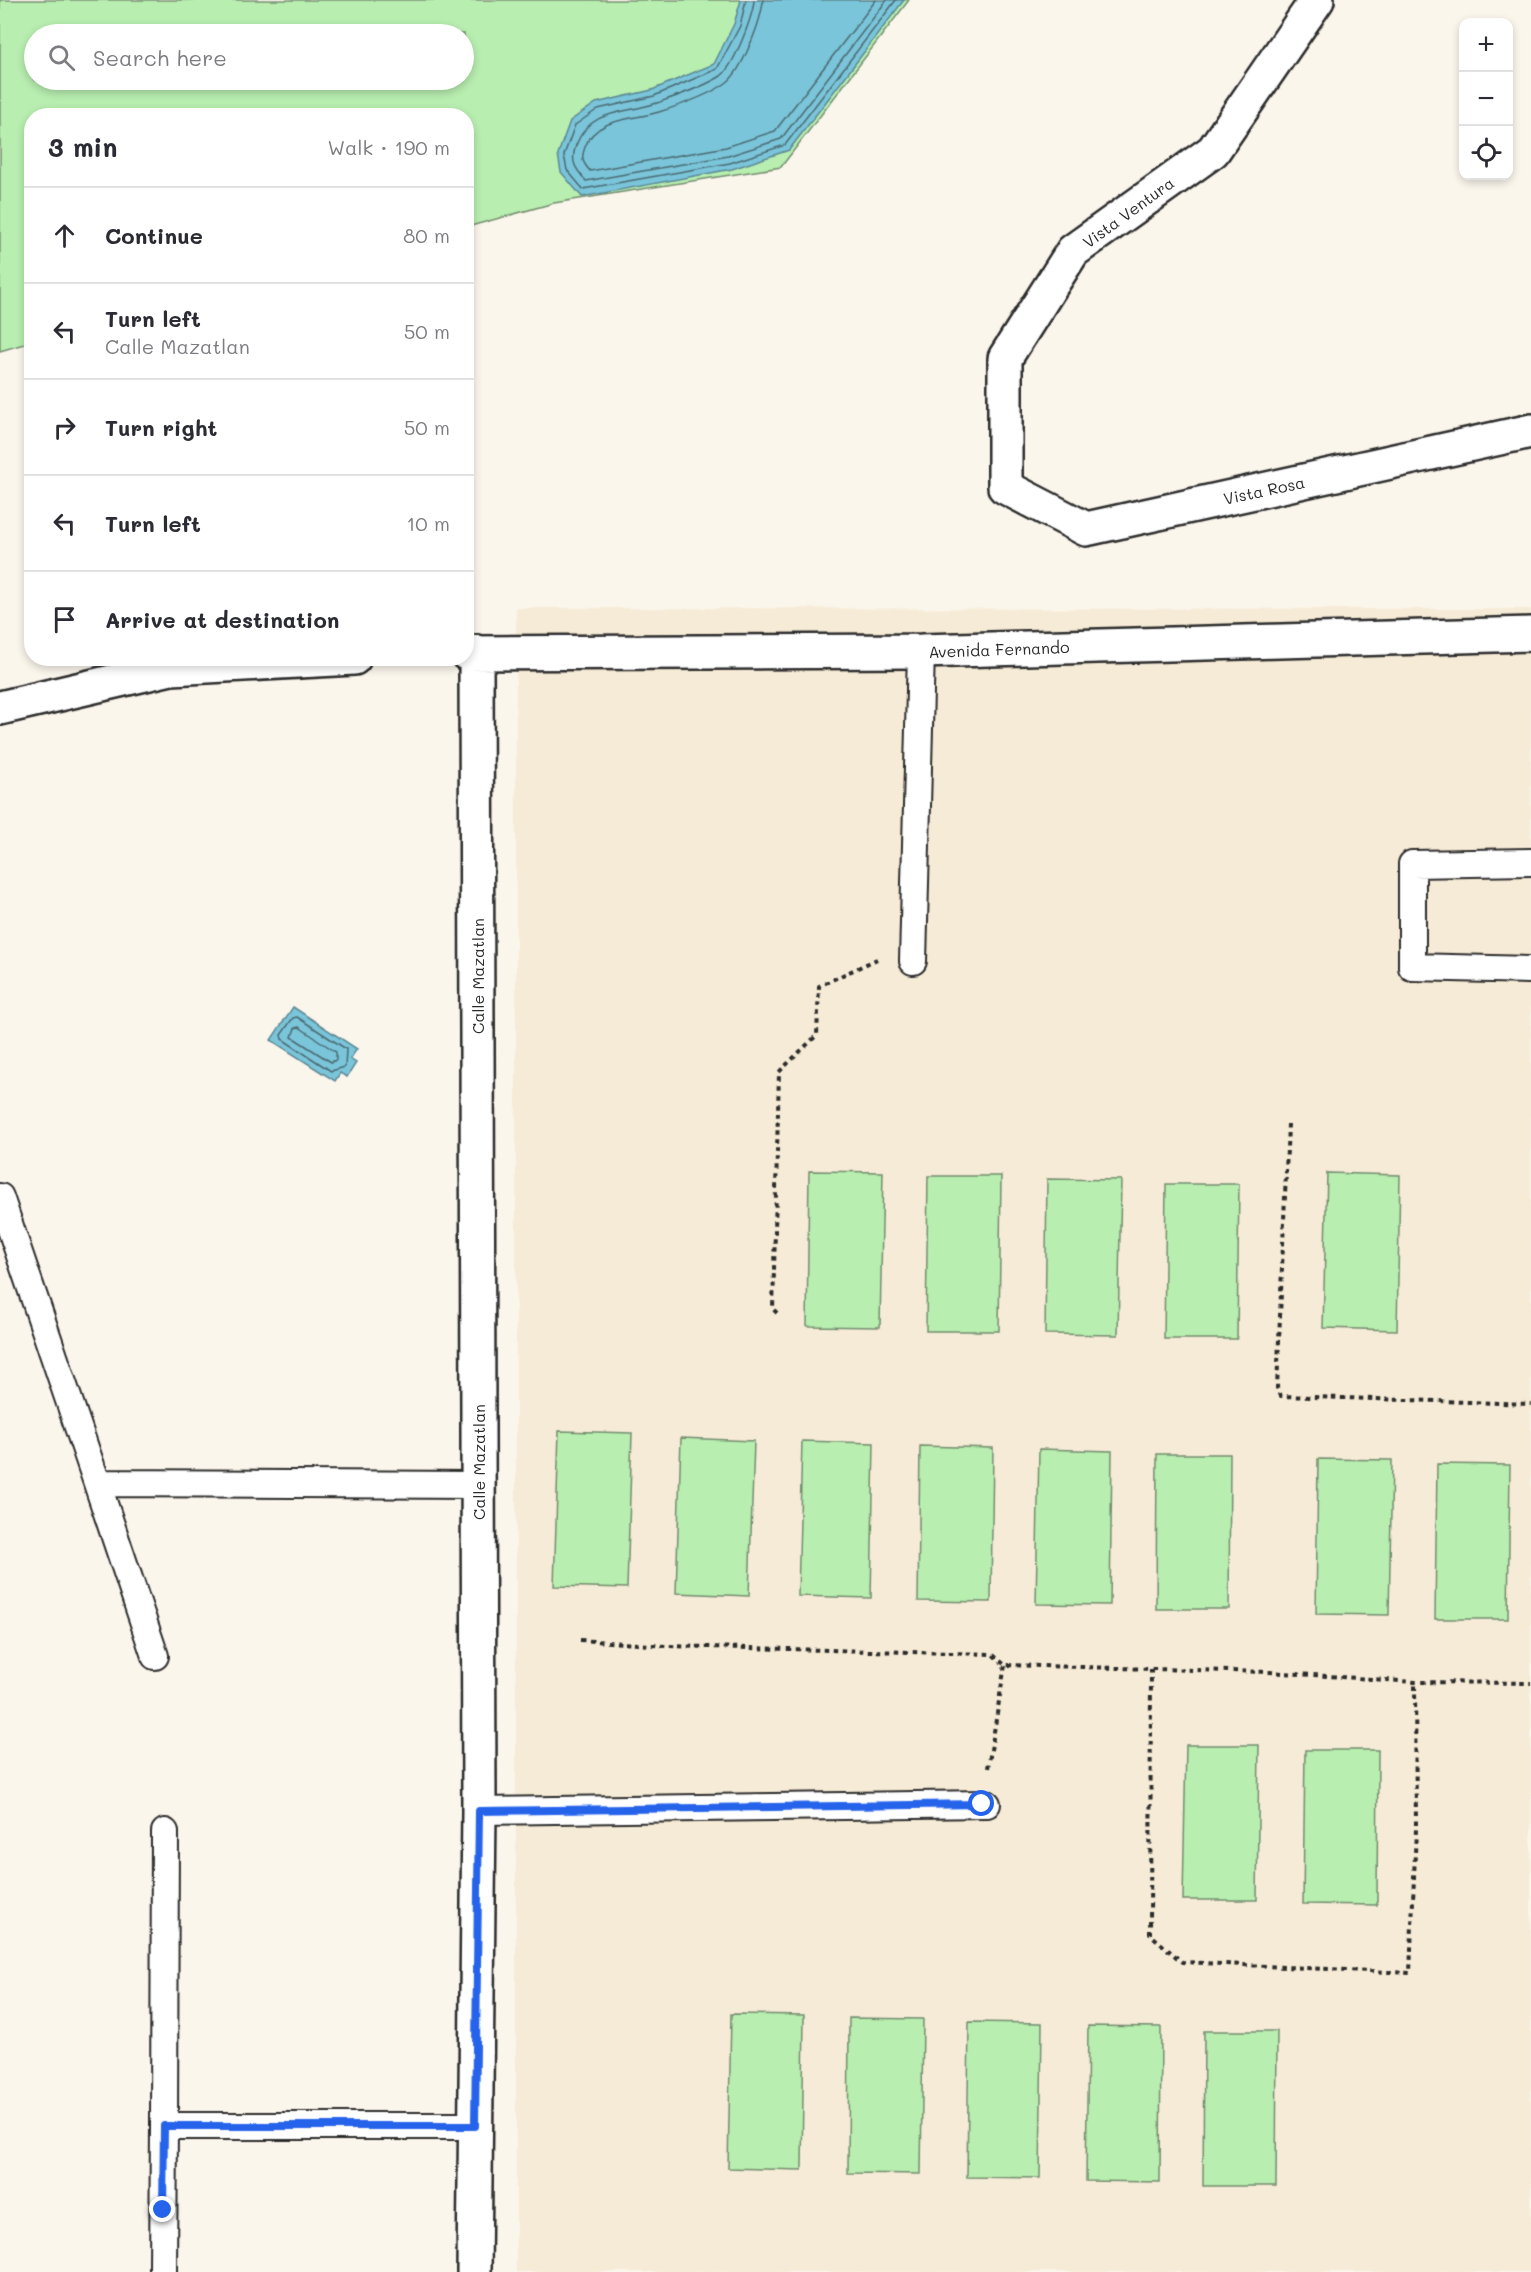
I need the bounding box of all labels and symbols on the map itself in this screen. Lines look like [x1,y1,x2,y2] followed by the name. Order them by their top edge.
[1078,172,1178,252] street label: Vista Ventura
[1221,471,1307,509] street label: Vista Rosa
[928,636,1070,662] street label: Avenida Fernando
[467,918,488,1034] street label: Calle Mazatlan
[468,1404,489,1520] street label: Calle Mazatlan
[968,1790,994,1816] route start
[149,2196,175,2222] route end

